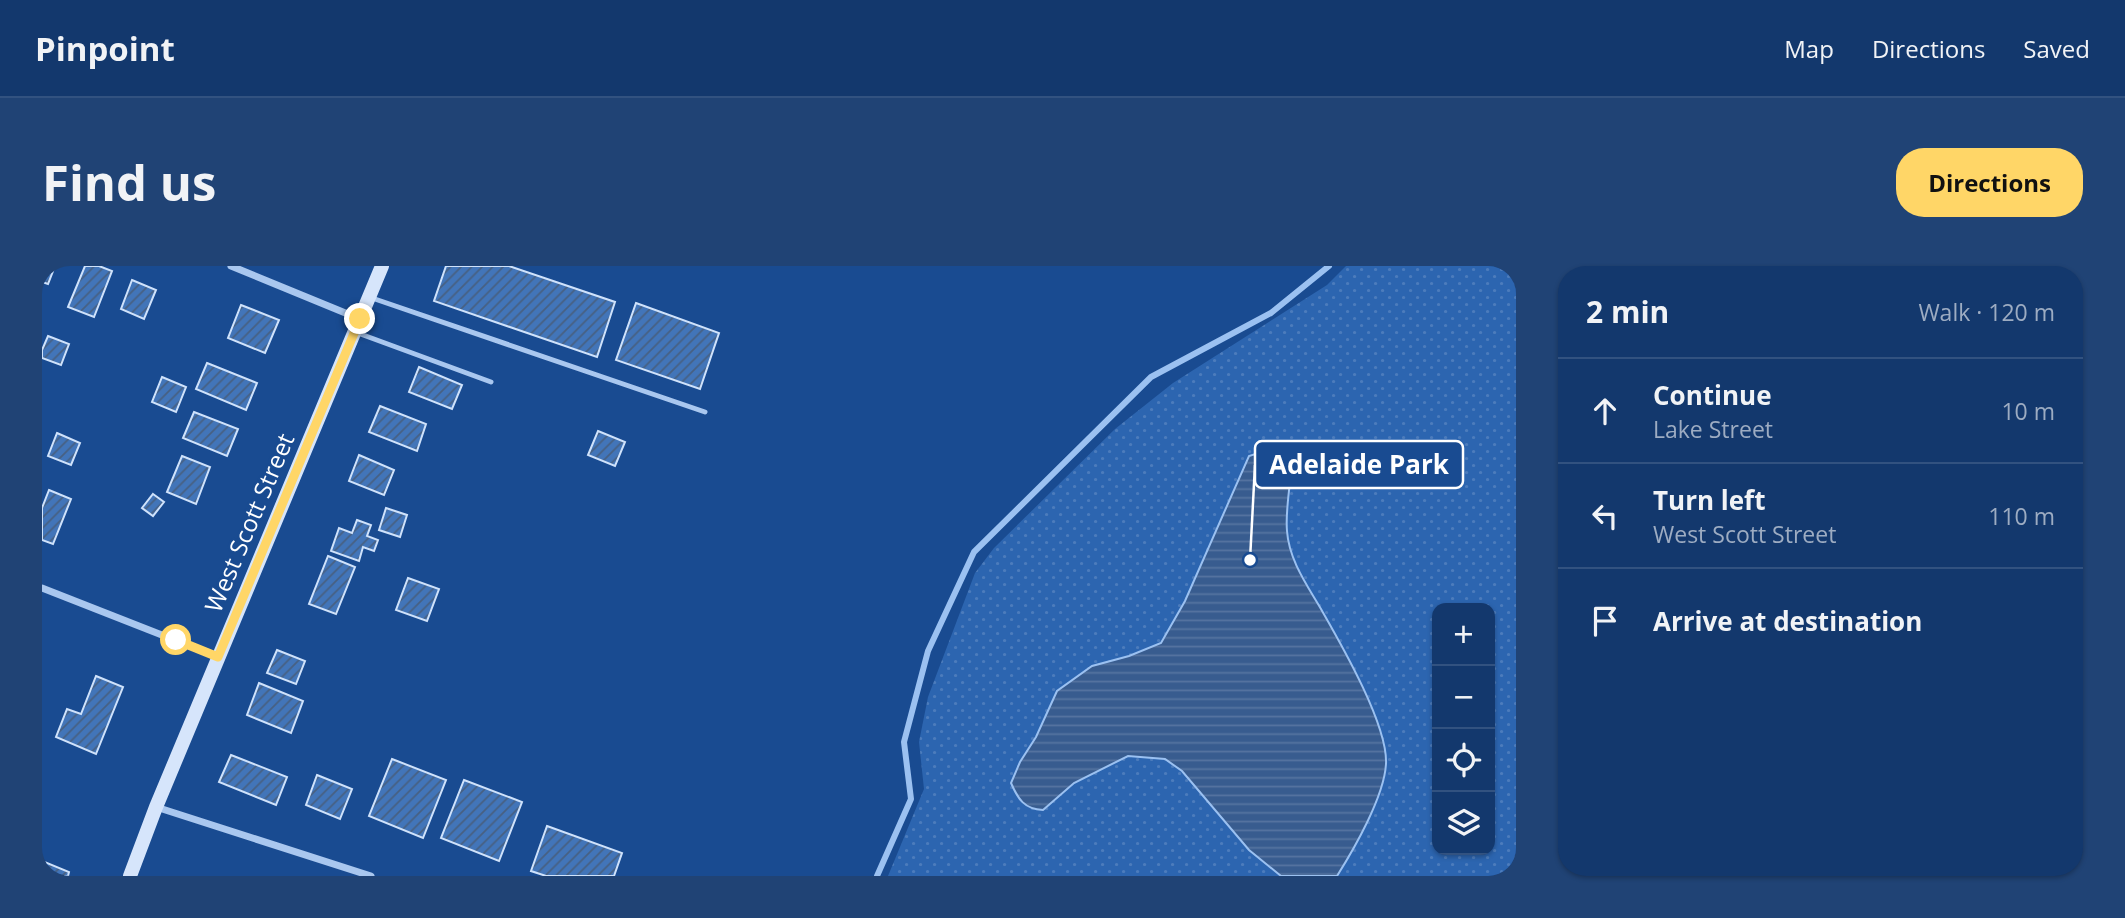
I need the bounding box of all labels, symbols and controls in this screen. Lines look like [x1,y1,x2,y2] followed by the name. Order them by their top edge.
[35,26,175,71] text: Pinpoint
[1784,32,1834,65] text: Map
[1872,32,1985,65] text: Directions
[2023,32,2090,65] text: Saved
[1896,148,2083,217] button: Directions
[42,149,216,215] text: Find us
[1586,291,1669,332] text: 2 min
[1918,296,2055,328] text: Walk · 120 m
[344,303,375,334] route end
[1653,377,1772,413] text: Continue
[1586,392,1624,430] icon: ahead
[2001,395,2055,427] text: 10 m
[1653,413,1773,445] text: Lake Street
[196,428,301,617] street label: West Scott Street
[1255,441,1463,488] callout: Adelaide Park
[1269,446,1450,482] text: Adelaide Park
[1653,482,1765,518] text: Turn left
[1586,497,1624,535] icon: left
[1988,500,2055,532] text: 110 m
[1653,518,1836,550] text: West Scott Street
[1586,602,1624,640] icon: arrive
[1432,603,1495,855] map controls
[1432,603,1495,666] button: +
[1653,603,1922,639] text: Arrive at destination
[160,624,191,655] route start
[1432,666,1495,729] button: −
[1432,729,1495,792] button: locate
[1432,792,1495,855] button: layers

